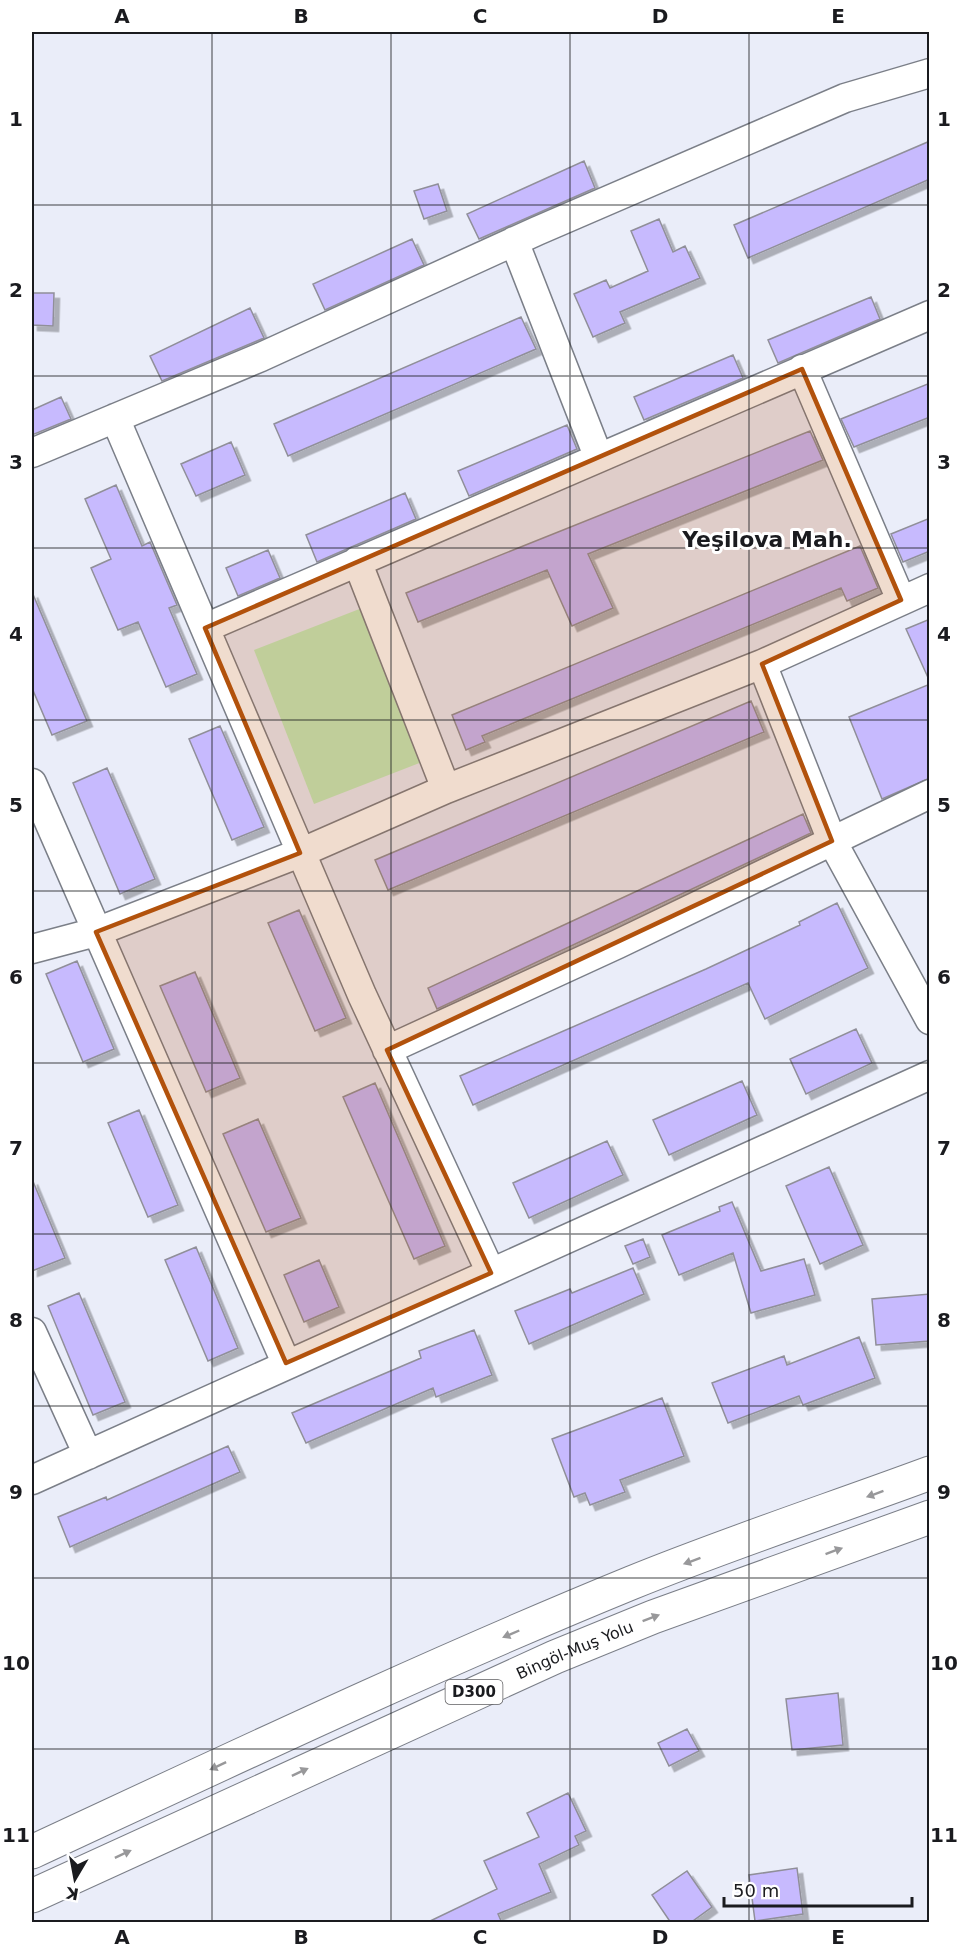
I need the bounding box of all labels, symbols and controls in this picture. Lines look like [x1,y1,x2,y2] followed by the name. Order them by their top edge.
[114,4,130,28] text: A
[293,4,309,28] text: B
[473,4,487,28] text: C
[652,4,668,28] text: D
[831,4,845,28] text: E
[9,107,23,131] text: 1
[937,107,951,131] text: 1
[9,278,23,302] text: 2
[937,278,951,302] text: 2
[9,450,23,474] text: 3
[937,450,951,474] text: 3
[681,527,852,552] district label: Yeşilova Mah.
[9,622,23,646] text: 4
[937,622,951,646] text: 4
[9,793,23,817] text: 5
[937,793,951,817] text: 5
[9,965,23,989] text: 6
[937,965,951,989] text: 6
[9,1136,23,1160] text: 7
[937,1136,951,1160] text: 7
[9,1308,23,1332] text: 8
[937,1308,951,1332] text: 8
[9,1480,23,1504] text: 9
[937,1480,951,1504] text: 9
[865,1489,883,1499] one-way arrow
[826,1546,844,1556] one-way arrow
[682,1556,700,1566] one-way arrow
[642,1612,660,1622] one-way arrow
[513,1617,636,1683] street label: Bingöl-Muş Yolu
[501,1629,519,1639] one-way arrow
[2,1651,30,1675] text: 10
[930,1651,958,1675] text: 10
[446,1680,502,1704] road number: D300
[210,1761,227,1770] one-way arrow
[291,1768,308,1777] one-way arrow
[2,1823,30,1847] text: 11
[930,1823,958,1847] text: 11
[45,1849,105,1909] north arrow
[114,1850,131,1859] one-way arrow
[724,1870,912,1908] scale bar
[733,1880,779,1901] text: 50 m
[64,1883,80,1904] text: K
[114,1925,130,1949] text: A
[293,1925,309,1949] text: B
[473,1925,487,1949] text: C
[652,1925,668,1949] text: D
[831,1925,845,1949] text: E

